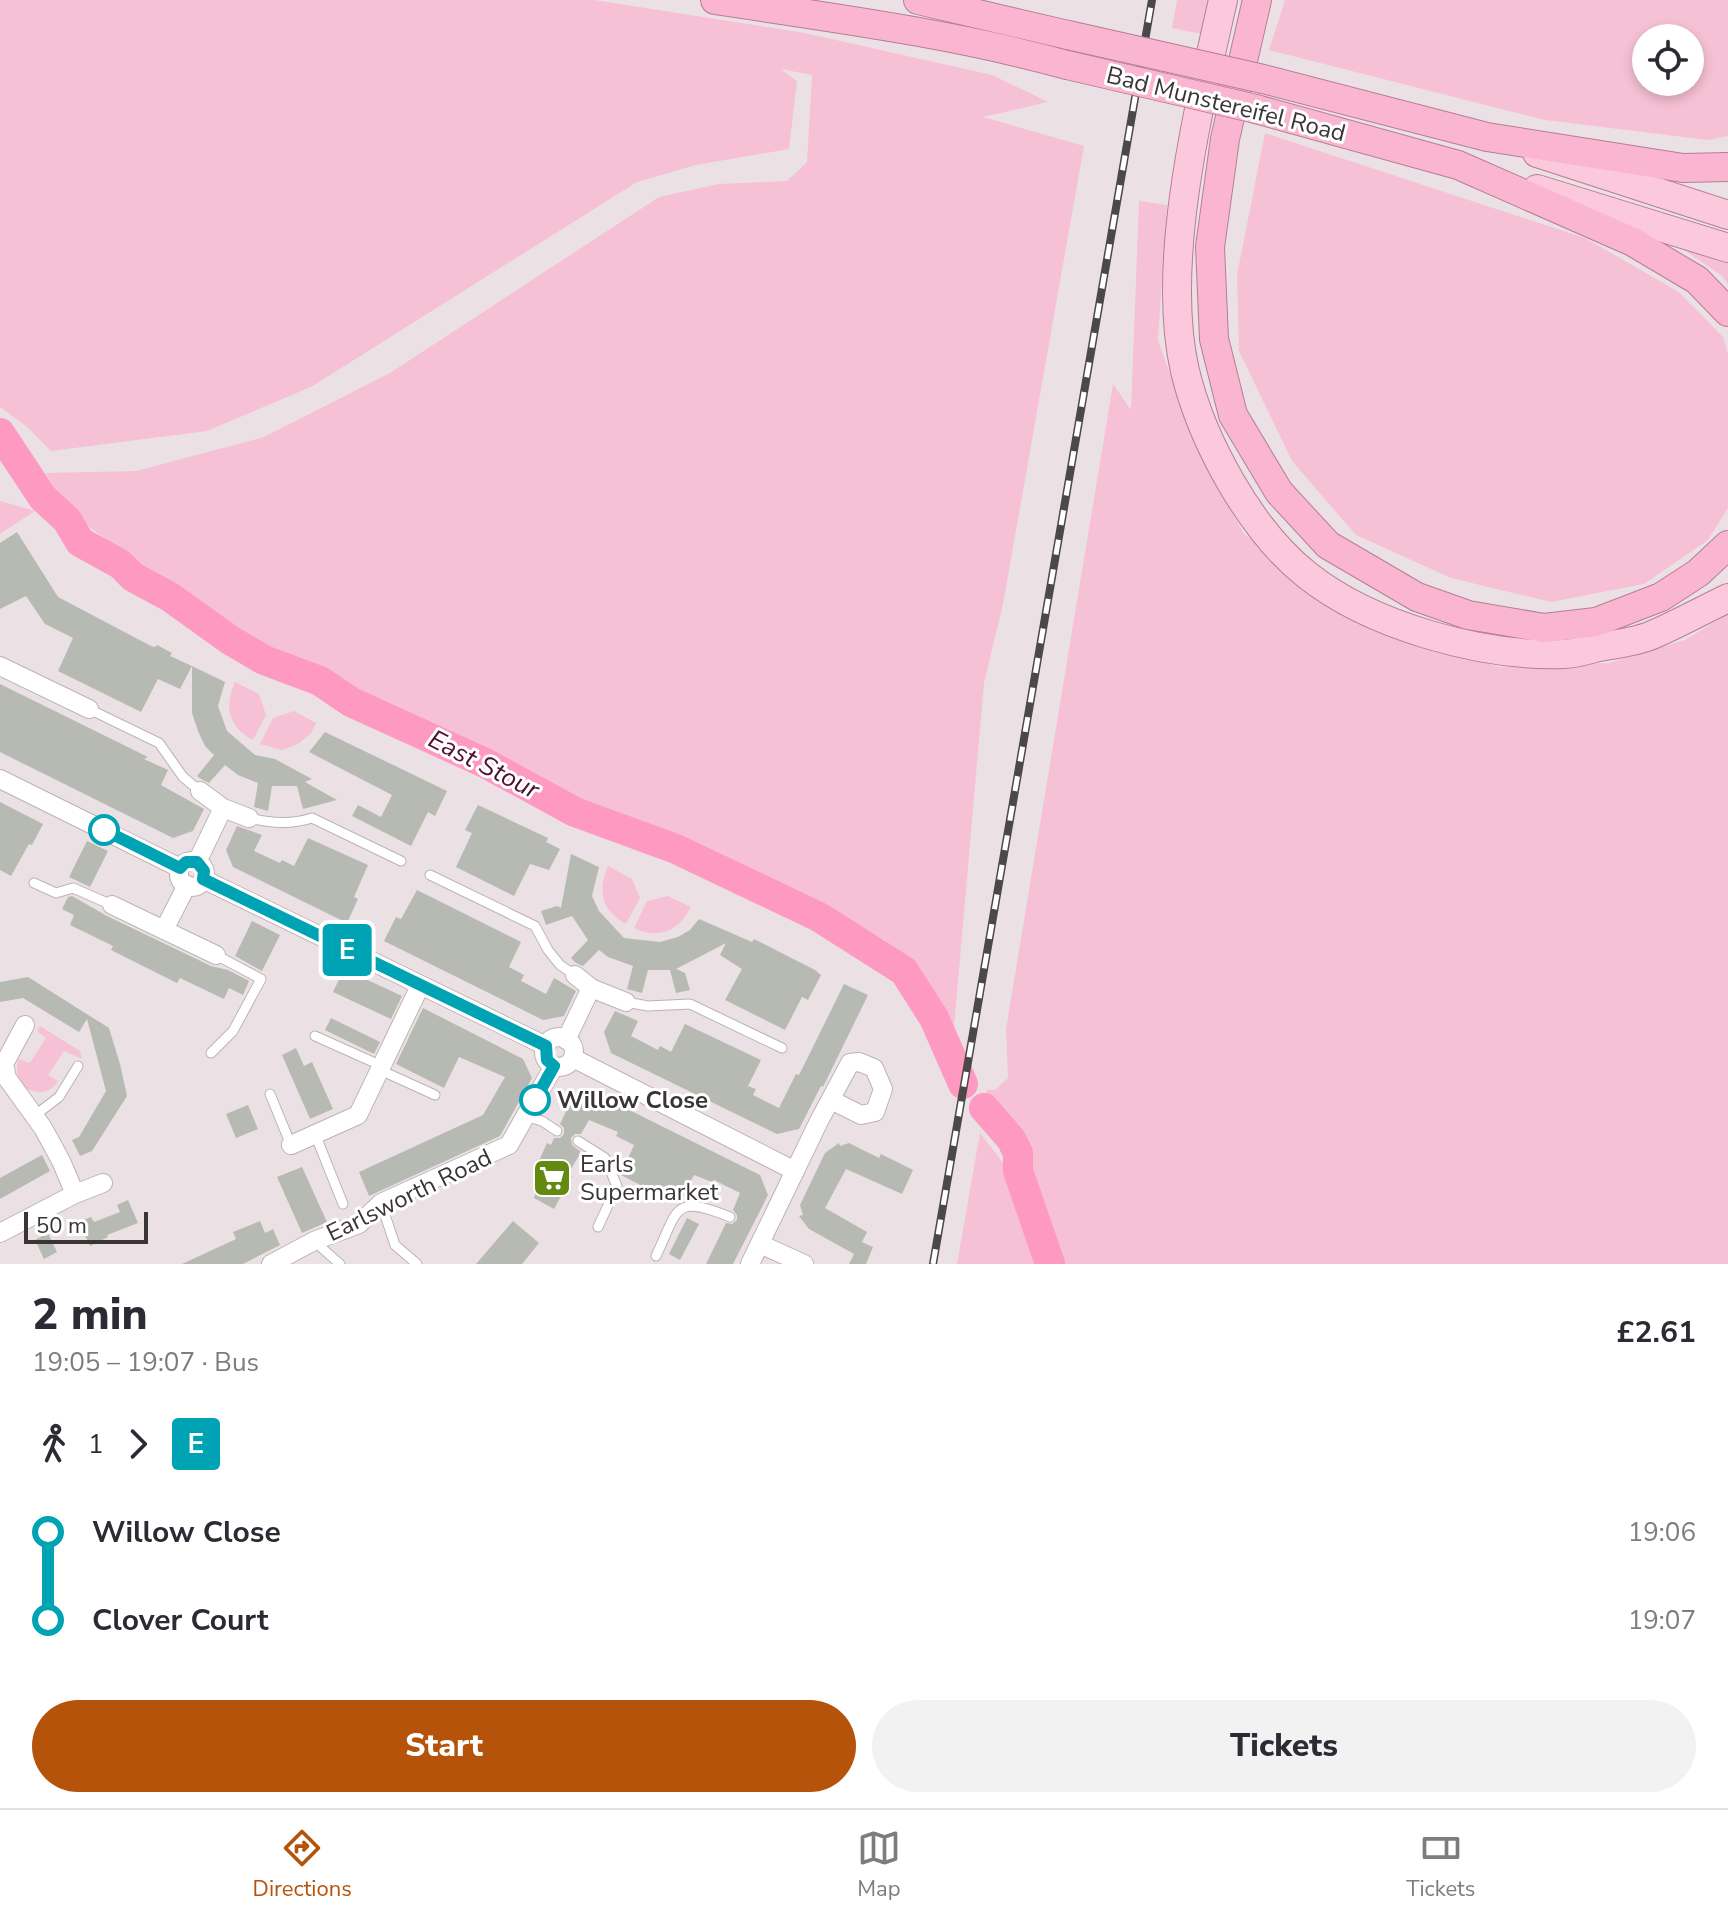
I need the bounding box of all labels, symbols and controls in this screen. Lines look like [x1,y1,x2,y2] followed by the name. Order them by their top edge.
[1632,24,1704,96] map controls
[1632,24,1704,96] button: locate
[1103,59,1349,149] street label: Bad Munstereifel Road
[422,722,546,808] water label: East Stour
[89,815,119,845] unlabelled marker
[321,924,373,976] line badge: E
[339,931,355,969] text: E
[557,1084,708,1116] place label: Willow Close
[520,1085,550,1115] marker: Willow Close
[321,1141,497,1249] street label: Earlsworth Road
[580,1148,719,1208] place label: Earls Supermarket
[531,1157,573,1199] supermarket icon: Earls Supermarket
[24,1208,148,1244] scale bar
[36,1211,87,1241] text: 50 m
[32,1285,148,1345] text: 2 min
[1617,1312,1696,1353] text: £2.61
[32,1345,259,1380] text: 19:05 – 19:07 · Bus
[32,1422,76,1466] icon: walk
[116,1422,160,1466] icon: forward
[188,1425,204,1463] text: E
[88,1427,104,1462] text: 1
[92,1512,281,1553] text: Willow Close
[1628,1515,1696,1550] text: 19:06
[92,1600,269,1641] text: Clover Court
[1628,1603,1696,1638] text: 19:07
[32,1700,856,1792] button: Start
[872,1700,1696,1792] button: Tickets
[253,1826,352,1904] tab: Directions
[857,1826,901,1904] tab: Map
[1406,1826,1475,1904] tab: Tickets

